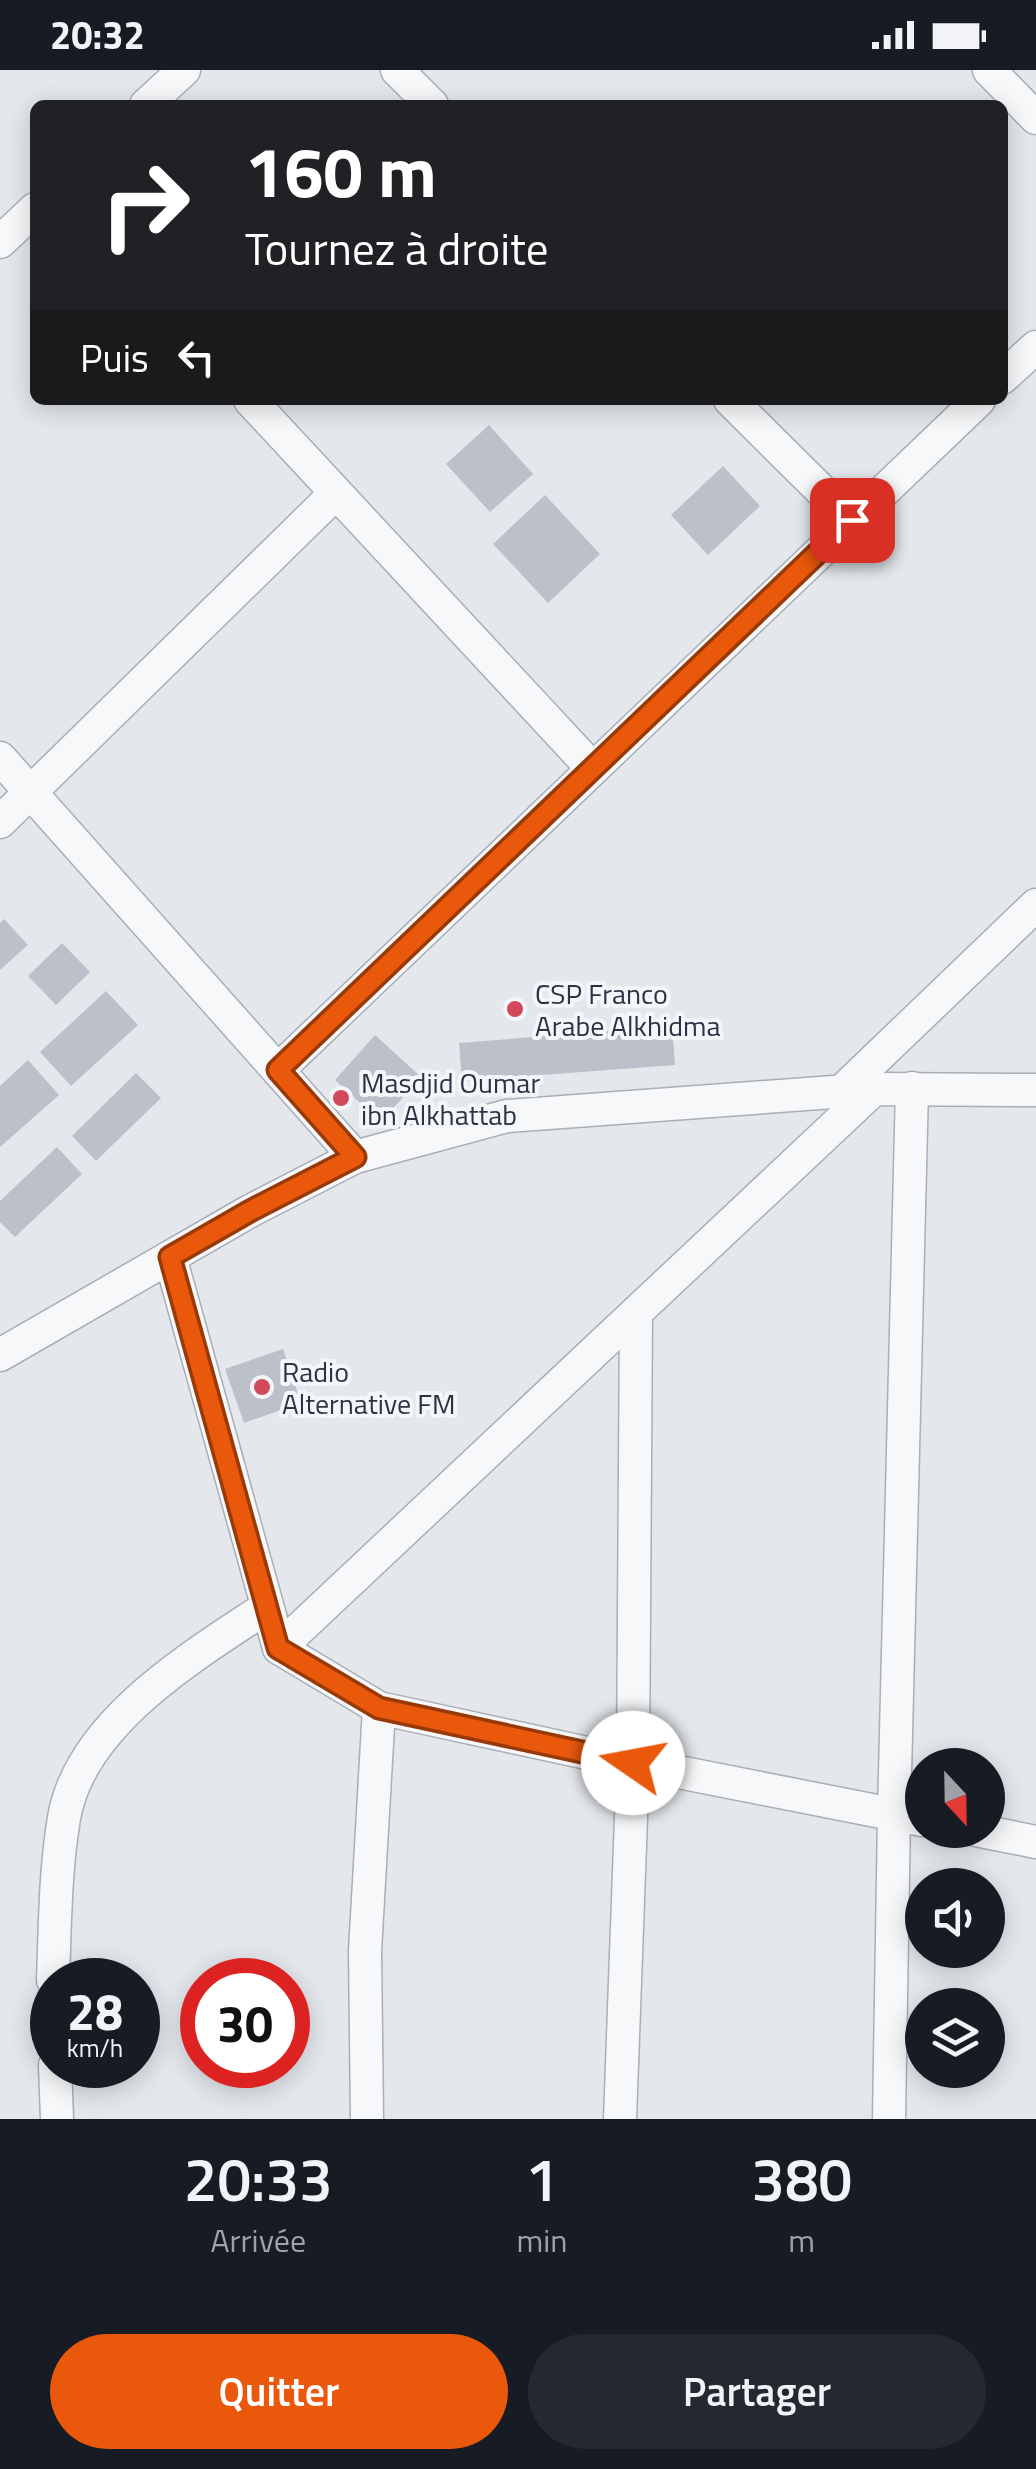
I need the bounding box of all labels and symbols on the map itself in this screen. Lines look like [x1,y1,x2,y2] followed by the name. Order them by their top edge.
[810,478,895,563] pin
[535,972,720,1047] place label: CSP Franco Arabe Alkhidma
[504,998,526,1020] marker: CSP Franco Arabe Alkhidma
[361,1061,540,1136] place label: Masdjid Oumar ibn Alkhattab
[330,1087,352,1109] marker: Masdjid Oumar ibn Alkhattab
[282,1350,456,1425] place label: Radio Alternative FM
[251,1376,273,1398] marker: Radio Alternative FM
[581,1711,685,1815] position arrow
[905,1748,1005,1848] north arrow
[180,1958,310,2088] speed limit sign: 30

